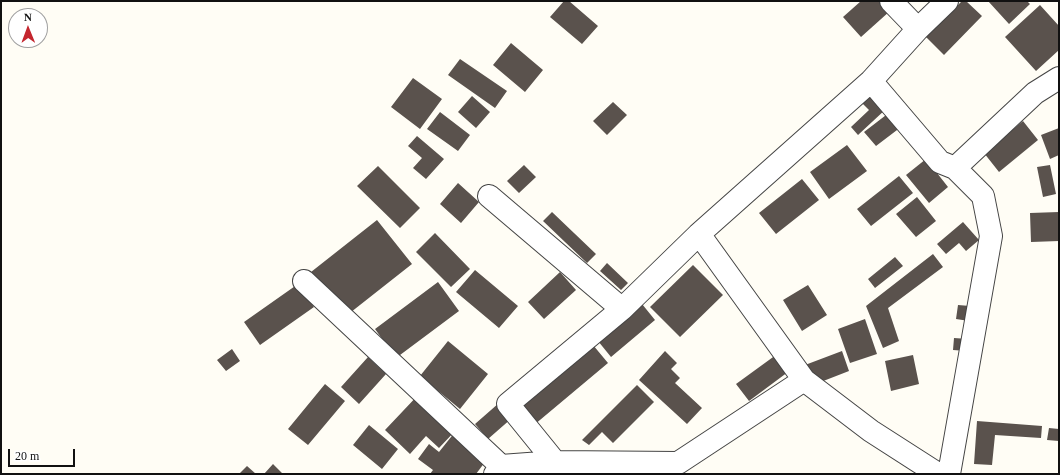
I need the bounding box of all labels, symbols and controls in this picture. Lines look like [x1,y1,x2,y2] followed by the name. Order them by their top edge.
[8,8,48,48] north arrow
[24,11,32,23] text: N
[10,441,77,467] scale bar
[15,449,39,463] text: 20 m

